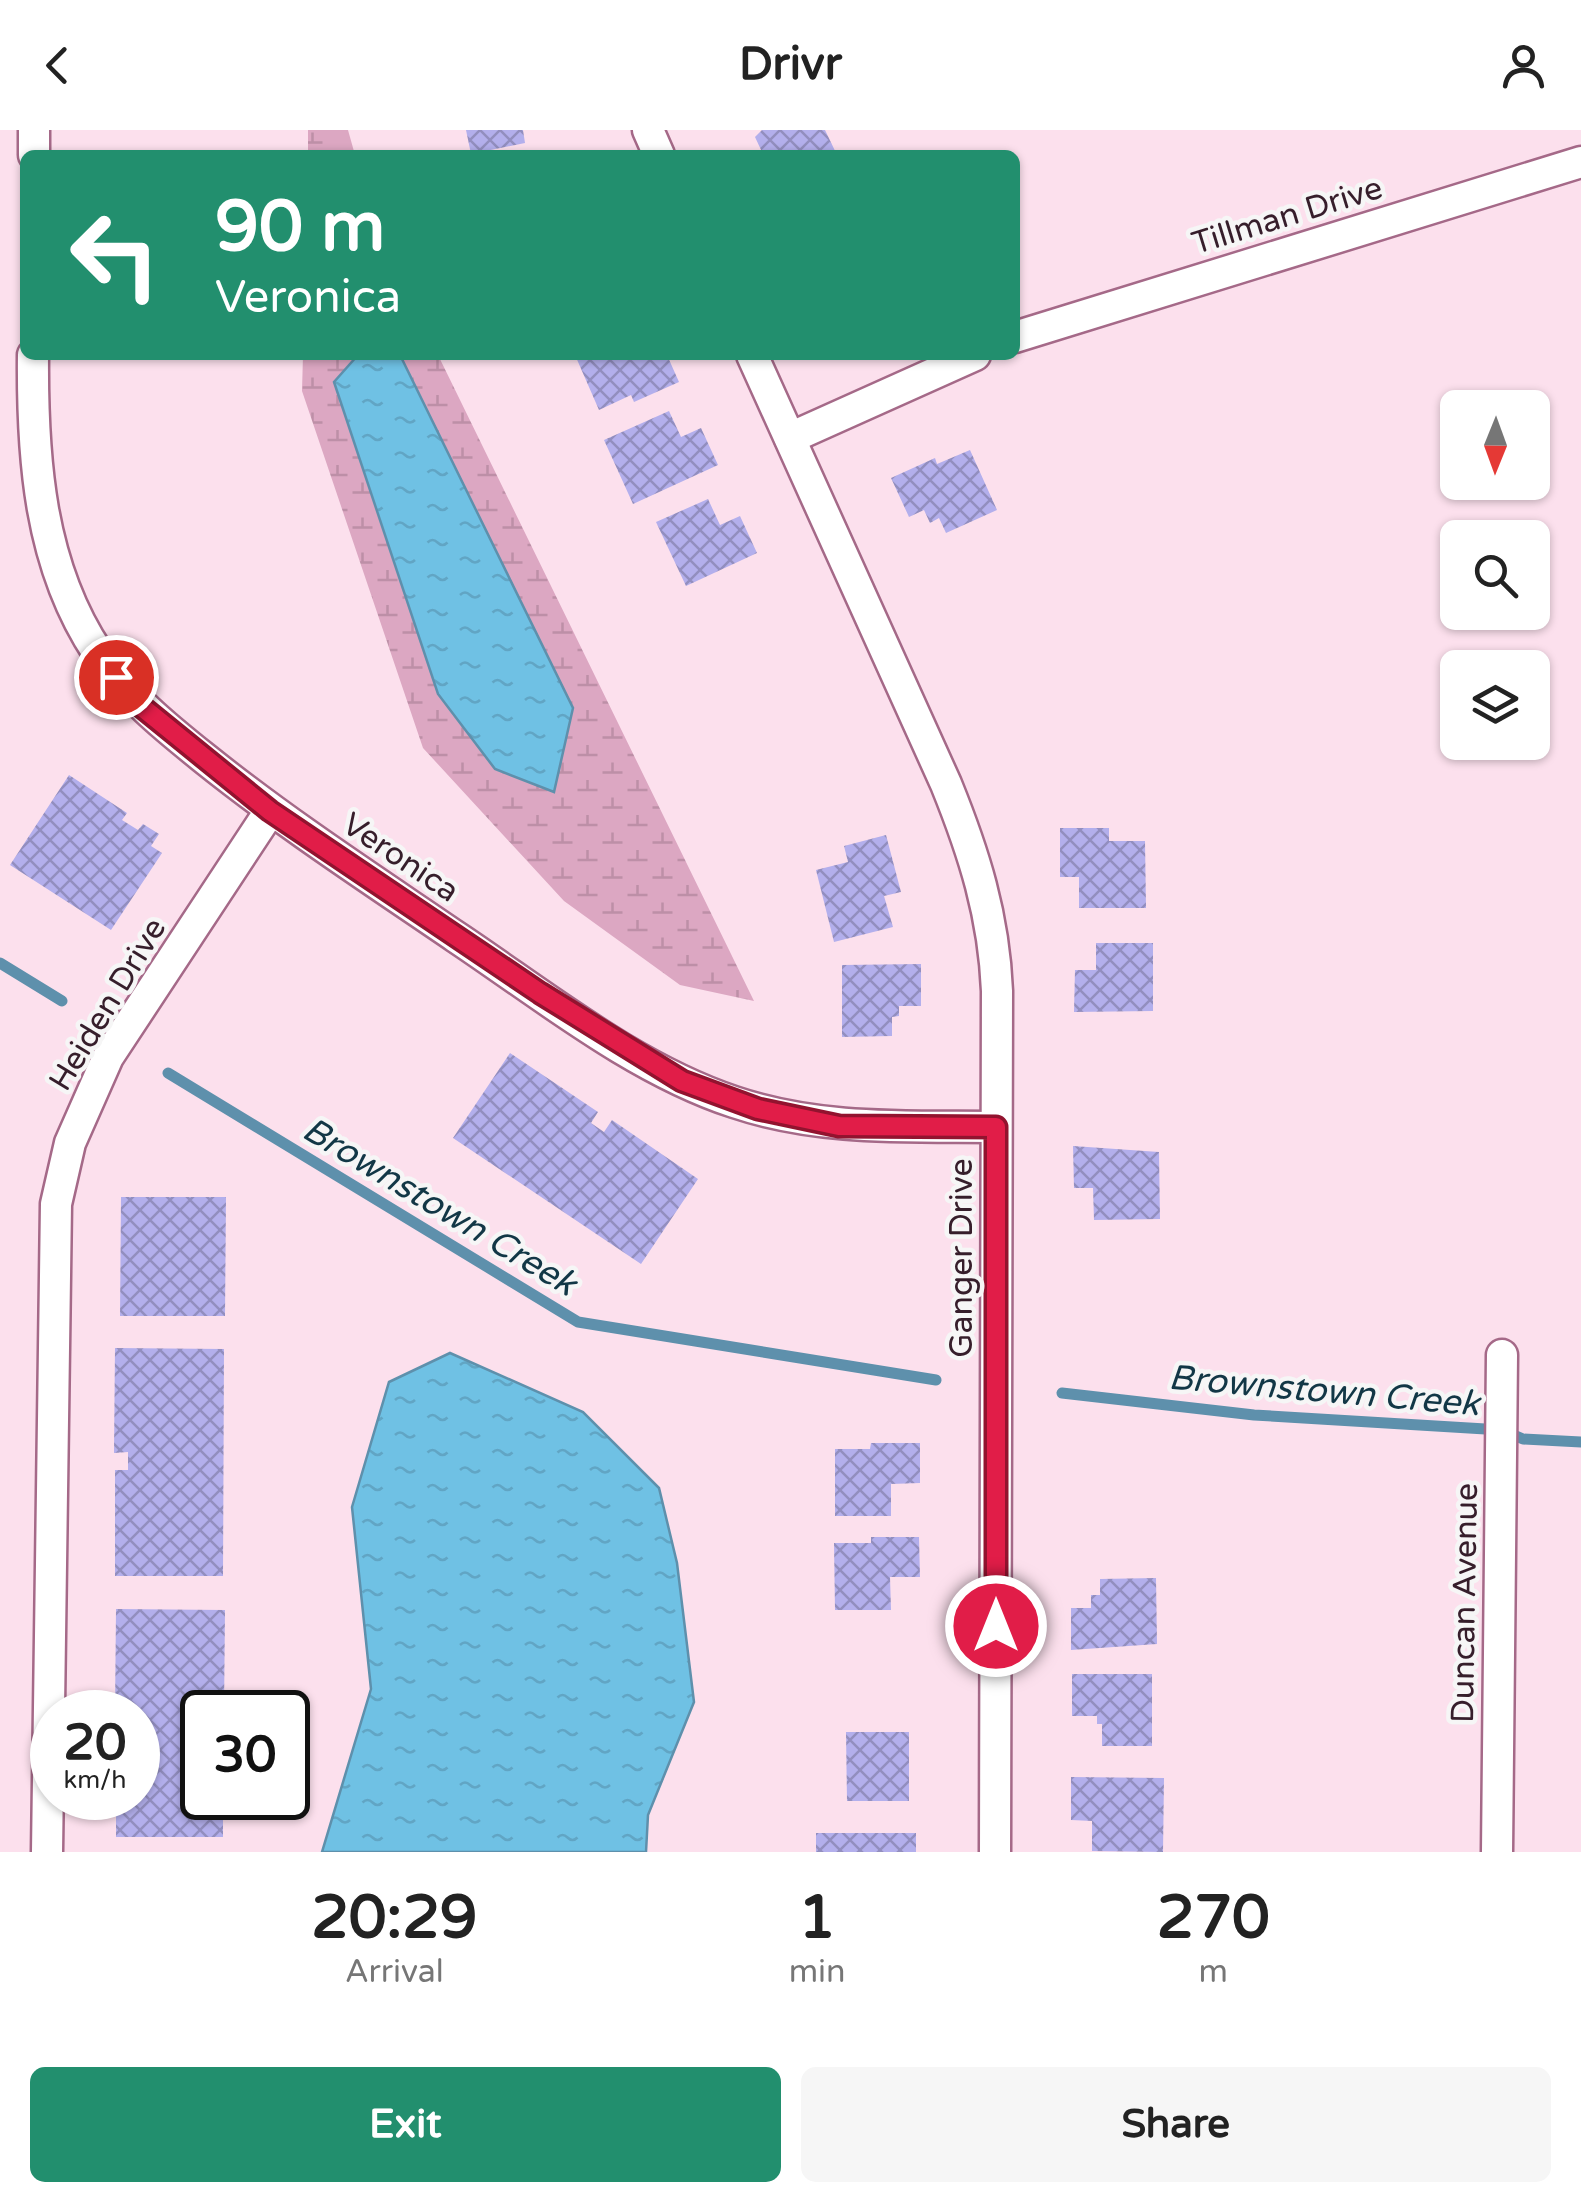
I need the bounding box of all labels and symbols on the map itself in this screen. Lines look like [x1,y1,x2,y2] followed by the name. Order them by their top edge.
[1188,169,1387,263] street label: Tillman Drive
[1440,390,1550,500] north arrow
[74,635,159,720] pin
[335,805,466,911] street label: Veronica
[41,911,174,1098] street label: Heiden Drive
[295,1109,586,1307] water label: Brownstown Creek
[943,1158,981,1358] street label: Ganger Drive
[1167,1356,1484,1426] water label: Brownstown Creek
[1444,1483,1486,1723] street label: Duncan Avenue
[944,1574,1048,1678] position arrow
[180,1690,310,1820] speed limit sign: 30

